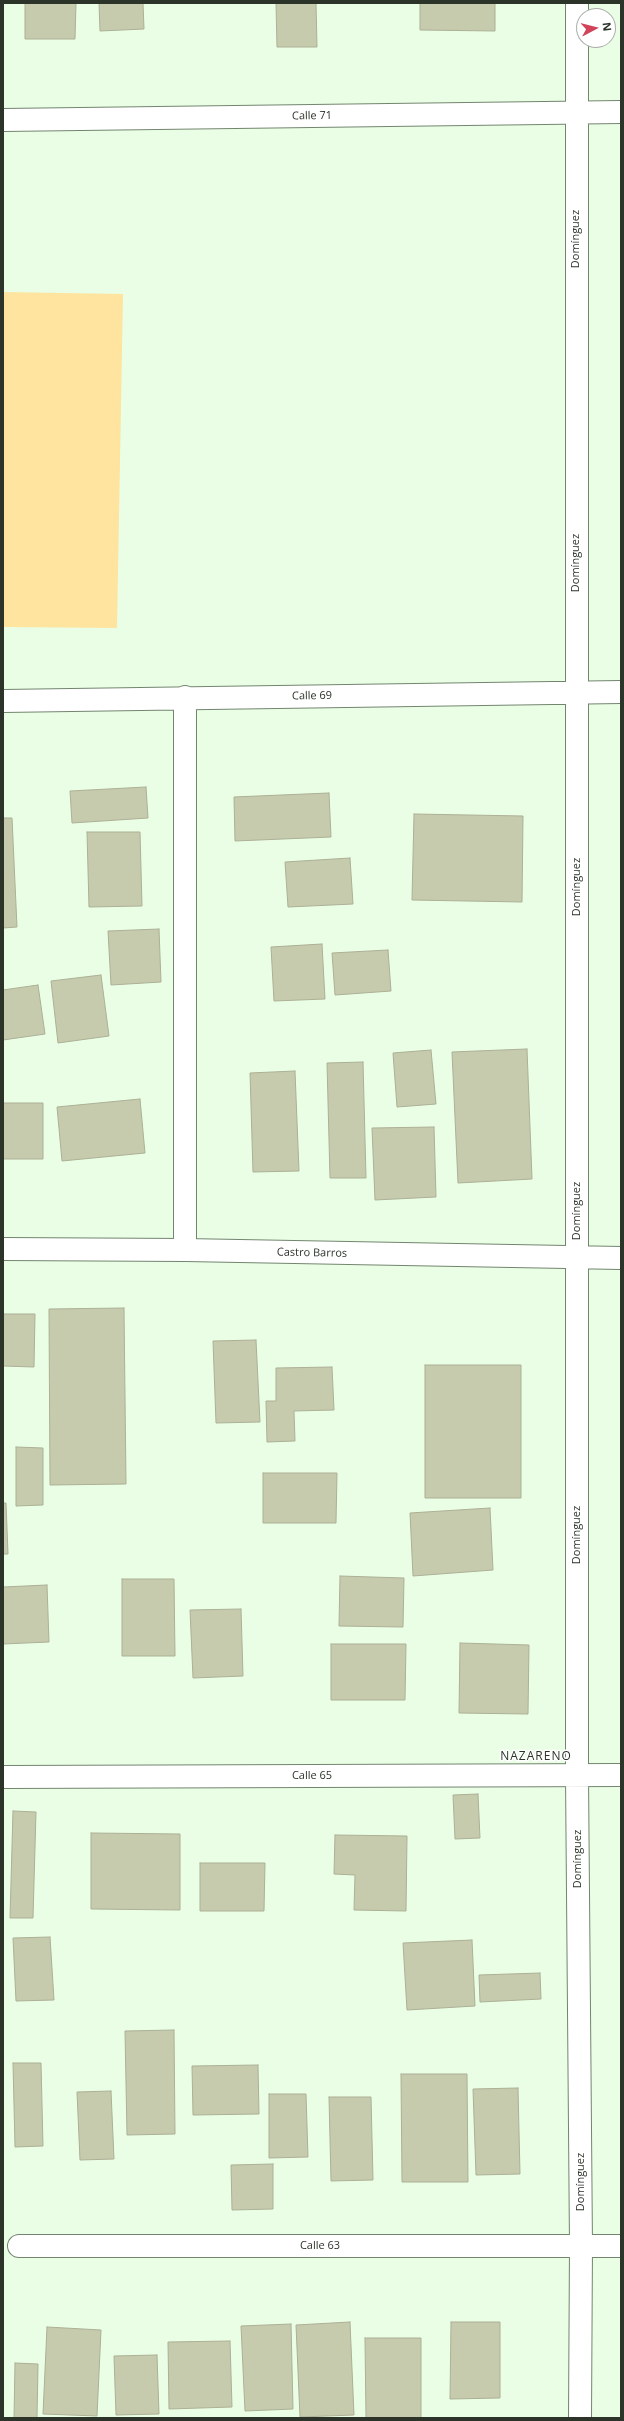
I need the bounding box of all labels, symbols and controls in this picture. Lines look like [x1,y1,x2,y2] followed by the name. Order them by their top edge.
[576,8,616,48] north arrow
[599,21,615,32] text: N
[292,109,332,123] street label: Calle 71
[569,210,583,268] street label: Domínguez
[569,534,583,592] street label: Domínguez
[292,689,332,703] street label: Calle 69
[570,858,584,916] street label: Domínguez
[570,1182,584,1240] street label: Domínguez
[277,1246,347,1260] street label: Castro Barros
[570,1506,584,1564] street label: Domínguez
[500,1750,572,1764] district label: NAZARENO
[292,1769,332,1783] street label: Calle 65
[571,1830,585,1888] street label: Domínguez
[574,2153,588,2211] street label: Domínguez
[300,2239,340,2253] street label: Calle 63

